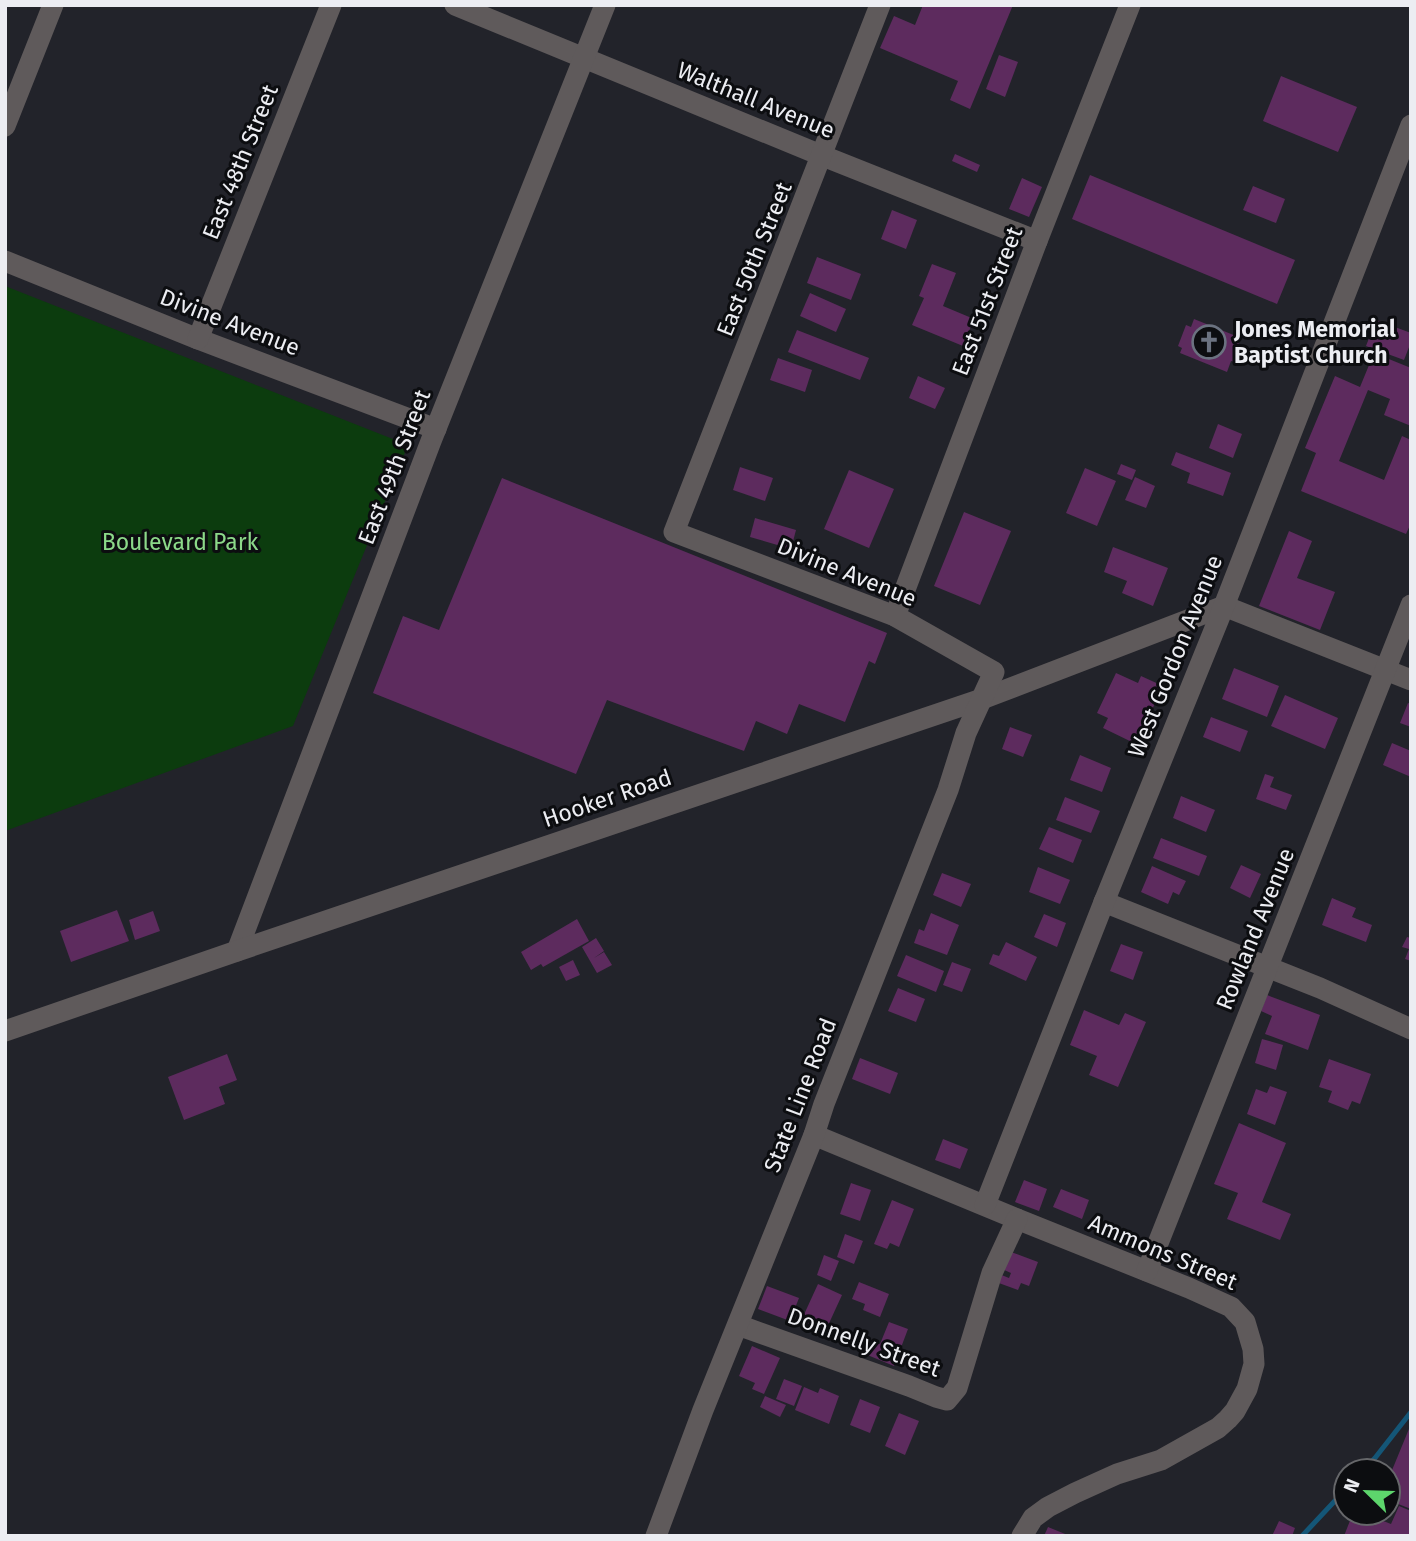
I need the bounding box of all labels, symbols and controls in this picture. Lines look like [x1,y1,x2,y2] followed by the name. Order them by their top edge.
[673,56,839,144] street label: Walthall Avenue
[196,80,284,244] street label: East 48th Street
[710,177,798,340] street label: East 50th Street
[946,222,1029,379] street label: East 51st Street
[156,282,304,362] street label: Divine Avenue
[1233,315,1396,369] place label: Jones Memorial Baptist Church
[1190,323,1228,361] church icon: Jones Memorial Baptist Church
[352,385,437,548] street label: East 49th Street
[102,528,259,556] park label: Boulevard Park
[773,531,921,613] street label: Divine Avenue
[1122,551,1228,761] street label: West Gordon Avenue
[539,763,675,833] street label: Hooker Road
[1210,844,1300,1014] street label: Rowland Avenue
[758,1014,842,1176] street label: State Line Road
[1084,1208,1242,1296] street label: Ammons Street
[784,1301,945,1383] street label: Donnelly Street
[1332,1457,1402,1527] north arrow
[1339,1475,1365,1496] text: N

